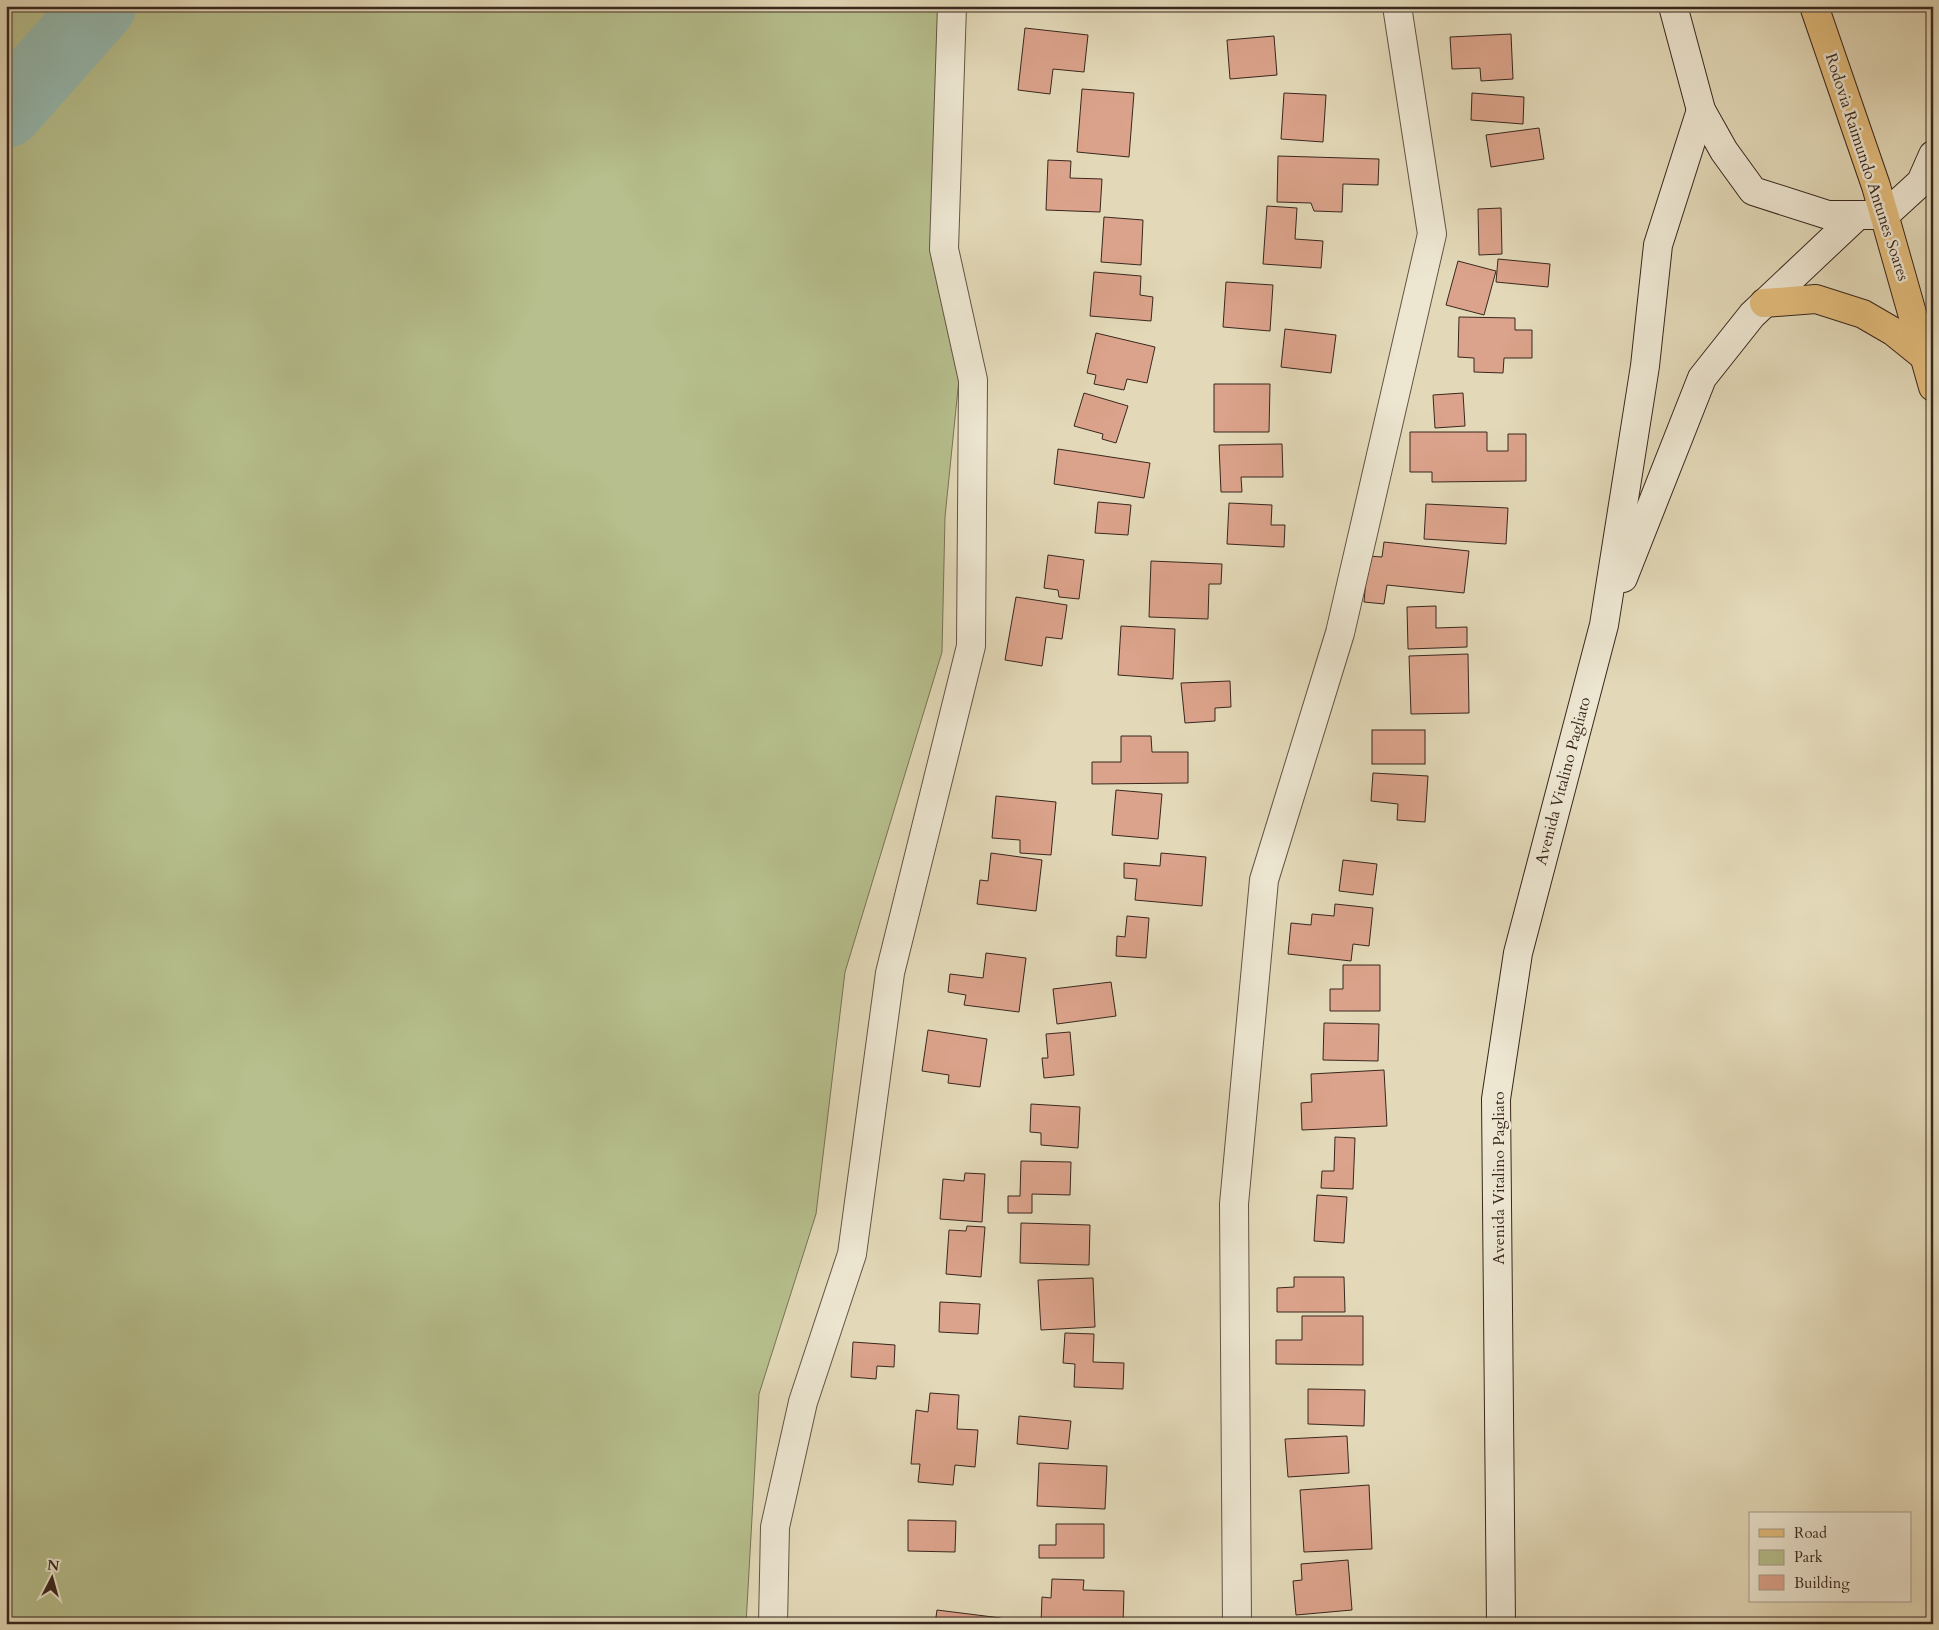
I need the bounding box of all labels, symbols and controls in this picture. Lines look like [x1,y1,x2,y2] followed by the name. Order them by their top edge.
[1820,50,1914,284] street label: Rodovia Raimundo Antunes Soares
[1530,694,1596,868] street label: Avenida Vitalino Pagliato
[1488,1091,1510,1265] street label: Avenida Vitalino Pagliato
[1749,1512,1912,1602] legend
[1794,1523,1827,1543] text: Road
[1794,1547,1823,1567] text: Park
[28,1552,78,1602] north arrow
[46,1555,60,1576] text: N
[1794,1573,1850,1593] text: Building

